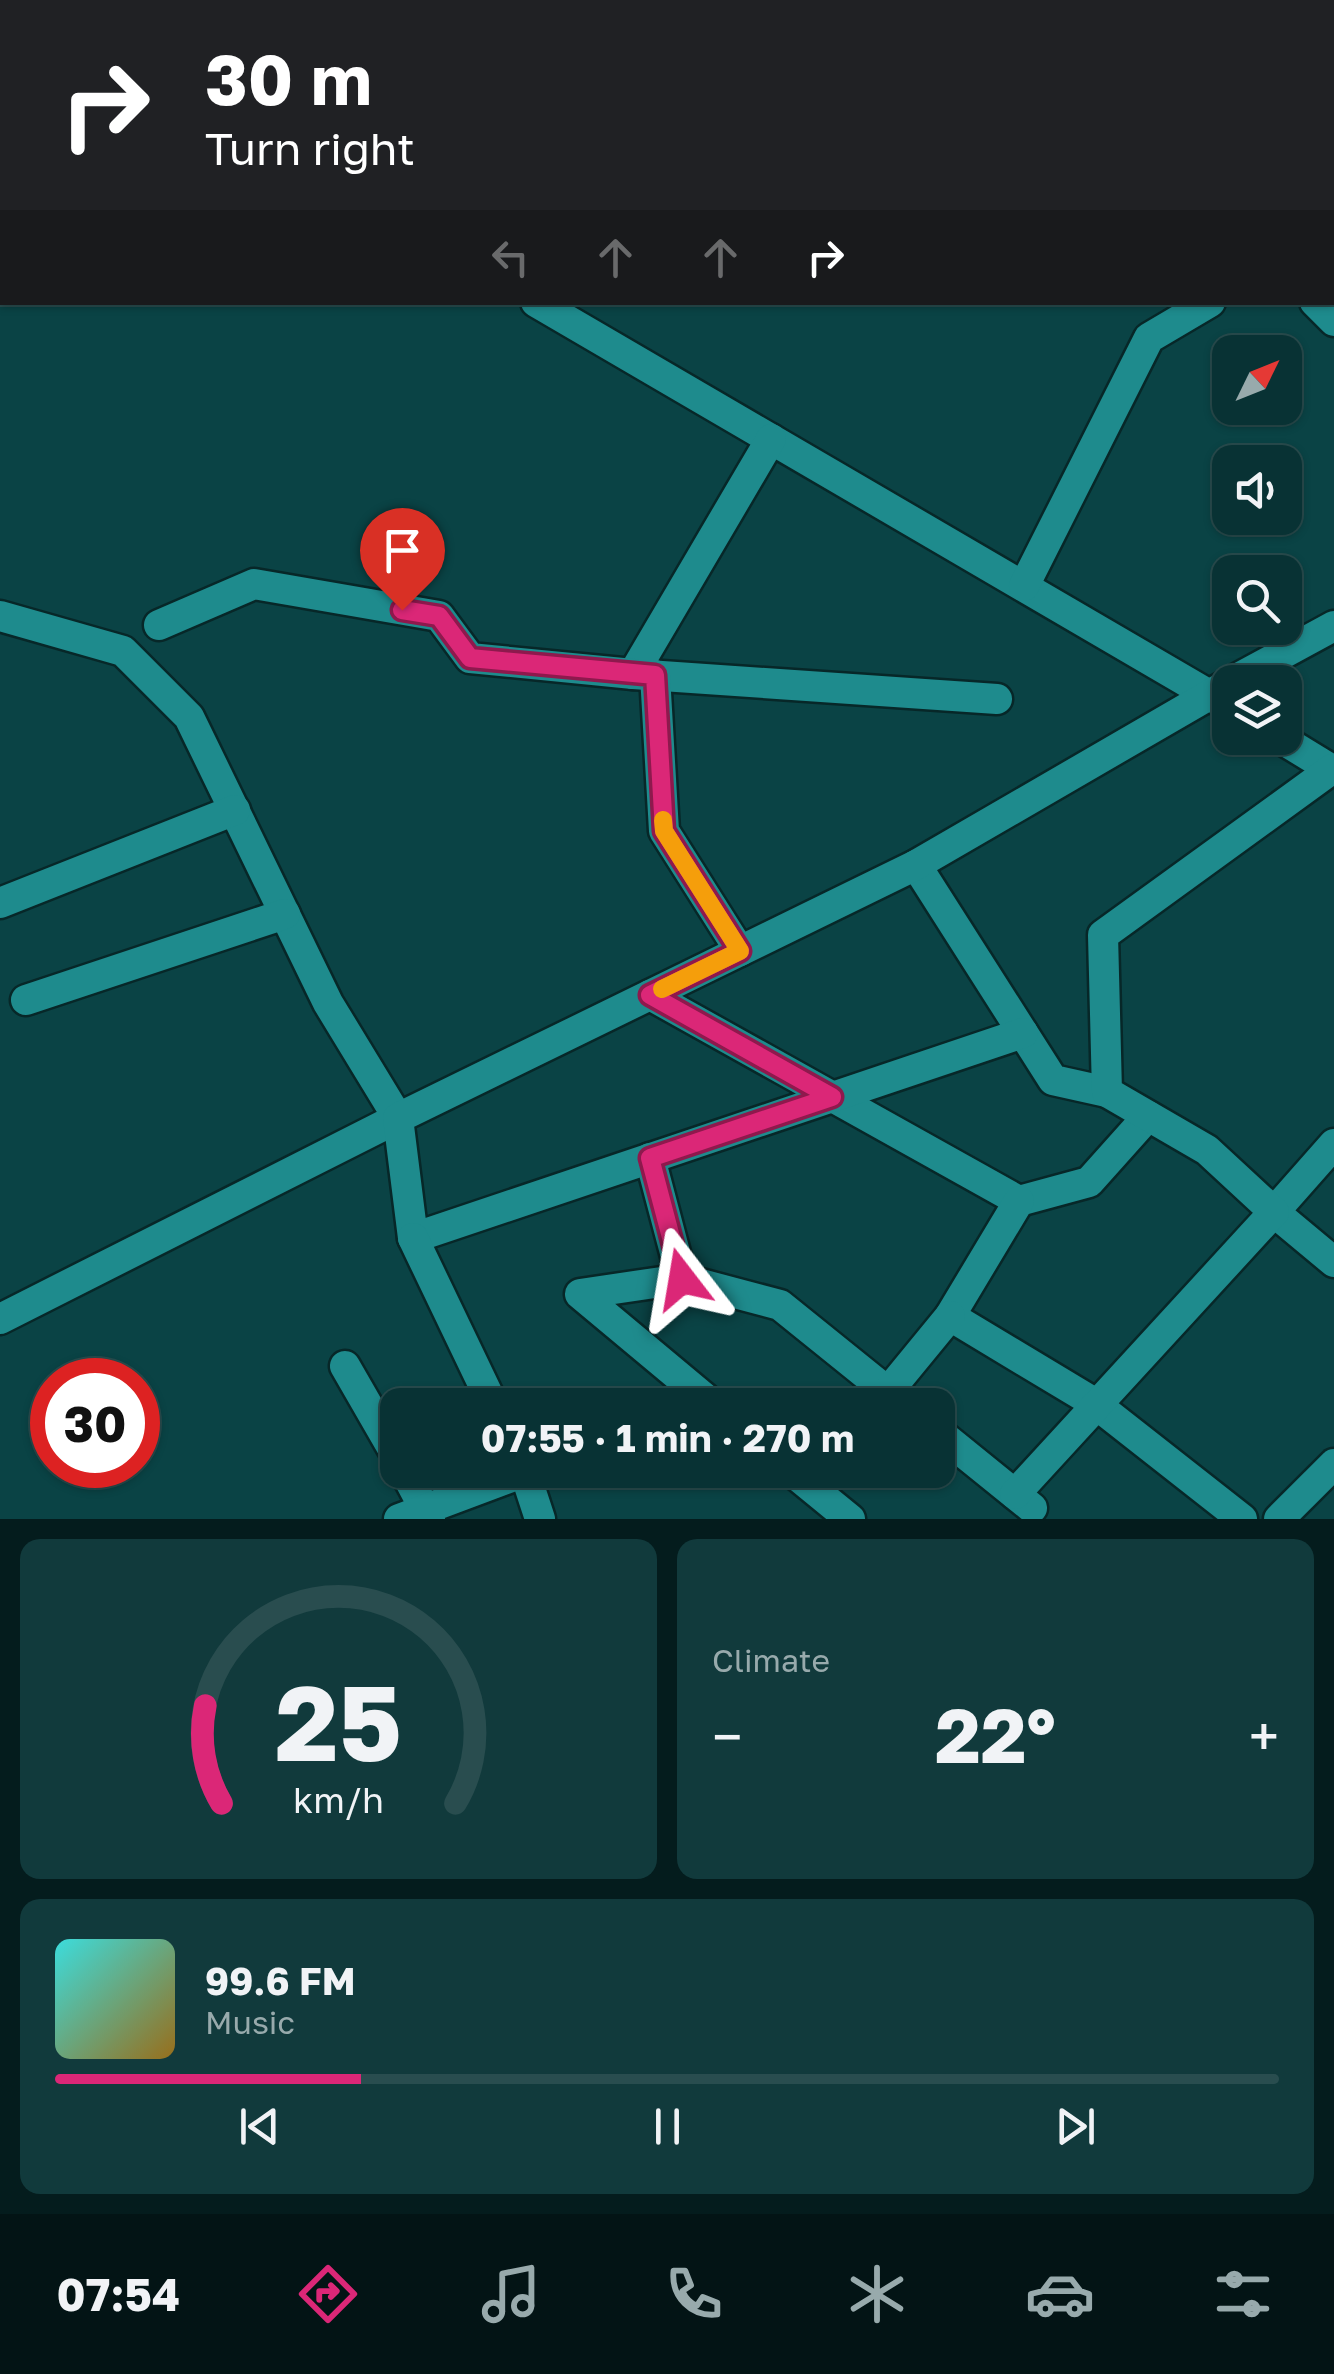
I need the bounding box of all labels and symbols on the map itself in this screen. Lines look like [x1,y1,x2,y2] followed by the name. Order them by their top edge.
[1212,335,1302,425] north arrow
[360,508,445,611] pin
[630,1227,734,1331] position arrow
[30,1358,160,1488] speed limit sign: 30

